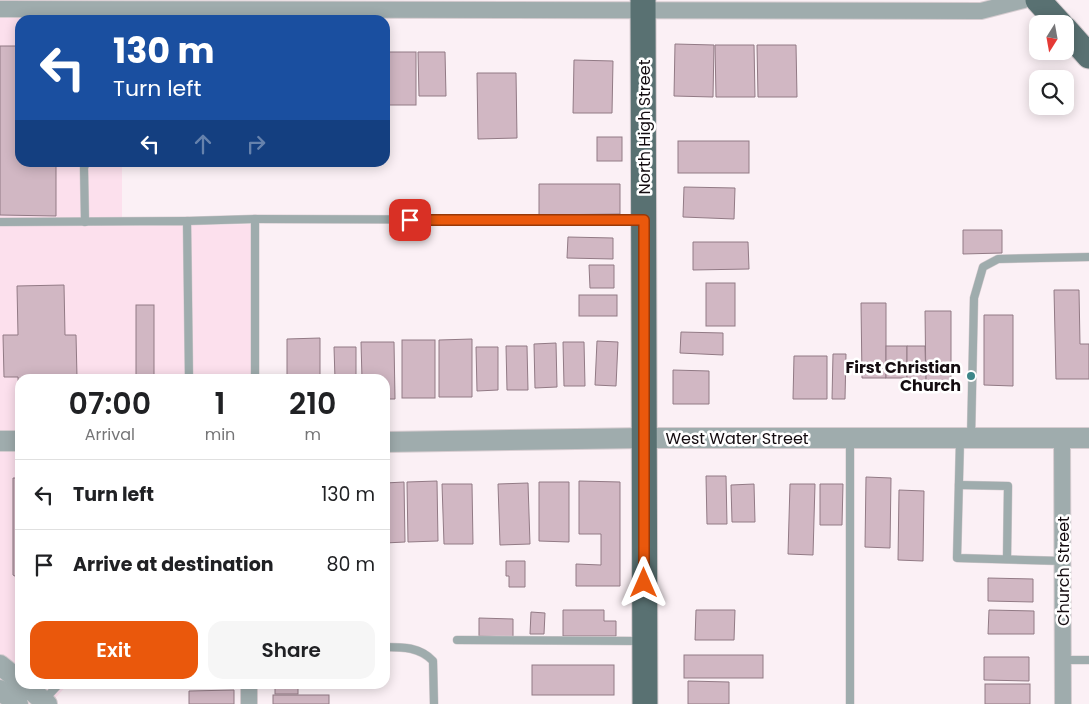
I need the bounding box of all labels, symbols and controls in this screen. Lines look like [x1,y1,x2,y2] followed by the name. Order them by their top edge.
[1029,15,1074,60] north arrow
[1029,15,1074,115] map controls
[113,26,215,75] text: 130 m
[30,35,95,100] icon: left
[633,59,656,194] street label: North High Street
[1029,70,1074,115] button: search
[113,73,201,104] text: Turn left
[136,130,164,158] icon: left
[189,130,217,158] icon: ahead
[242,130,270,158] icon: right
[389,199,431,241] pin
[396,206,424,234] icon: arrive
[846,356,961,397] place label: First Christian Church
[965,370,977,382] marker: First Christian Church
[69,382,151,425] text: 07:00
[215,382,225,425] text: 1
[289,382,336,425] text: 210
[85,423,135,446] text: Arrival
[205,423,235,446] text: min
[304,423,321,446] text: m
[665,427,809,450] street label: West Water Street
[30,481,58,509] icon: left
[73,481,154,508] text: Turn left
[321,481,375,508] text: 130 m
[1052,516,1075,626] street label: Church Street
[30,551,58,579] icon: arrive
[73,551,274,578] text: Arrive at destination
[326,551,375,578] text: 80 m
[617,556,669,608] position arrow
[30,621,198,679] button: Exit
[208,621,375,679] button: Share

